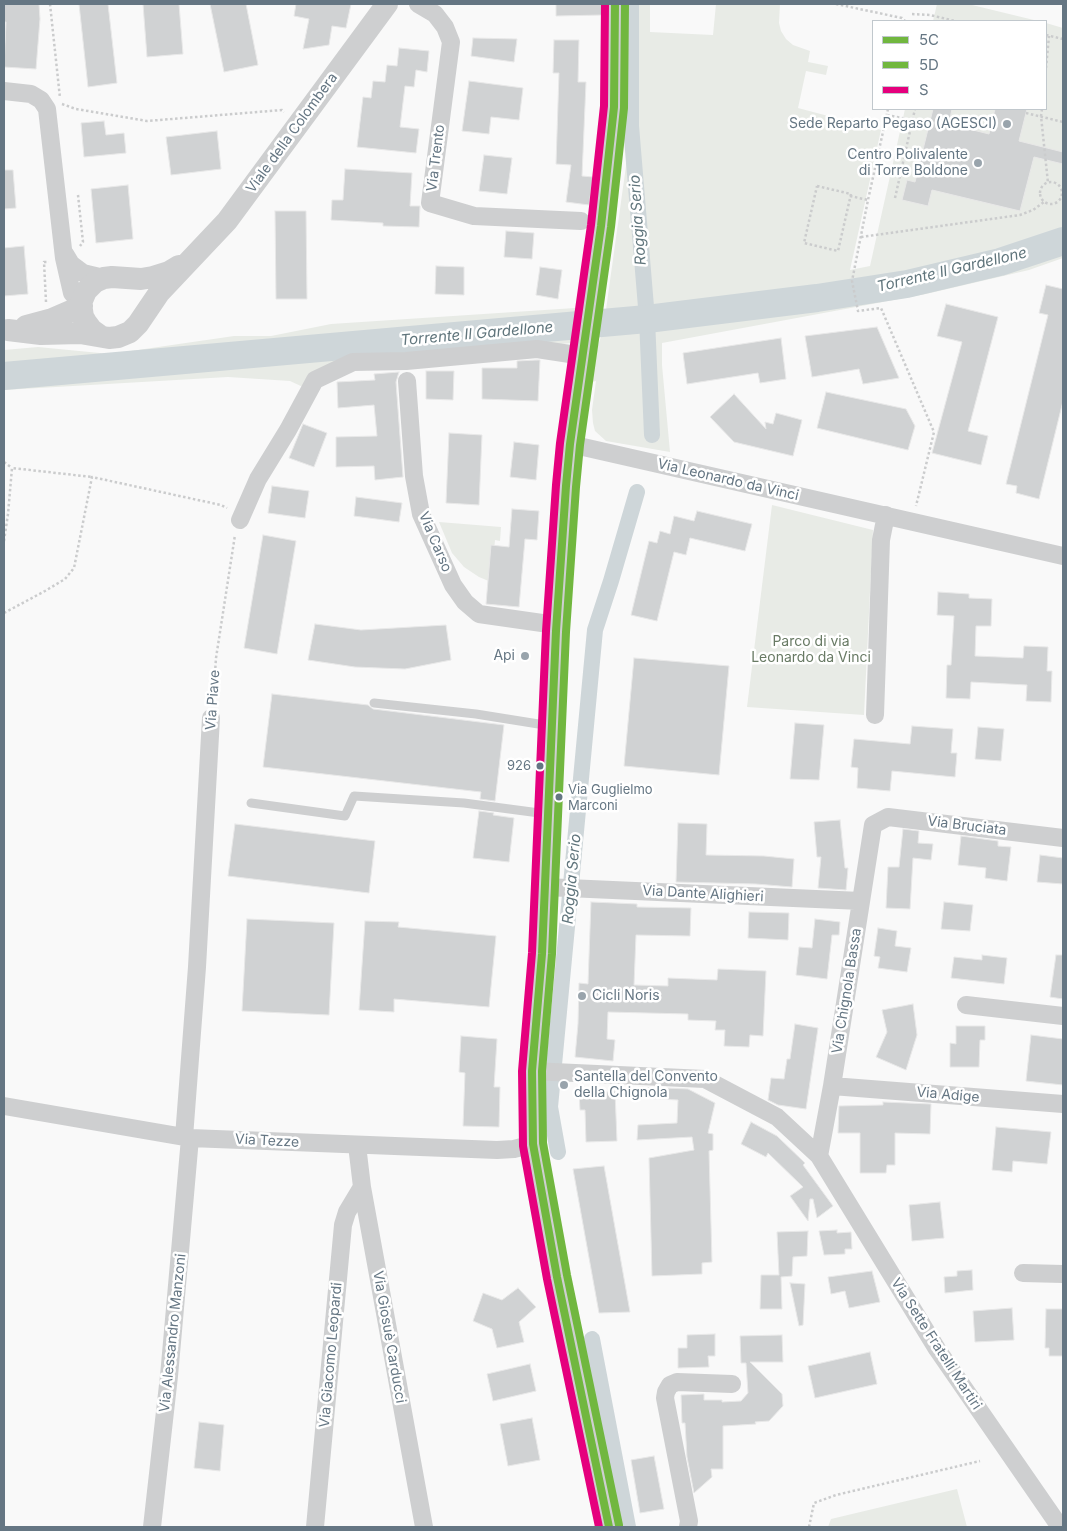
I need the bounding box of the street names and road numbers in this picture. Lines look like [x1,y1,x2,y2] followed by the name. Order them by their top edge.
[243,70,341,196] street label: Viale della Colombera
[424,124,448,192] street label: Via Trento
[656,456,800,504] street label: Via Leonardo da Vinci
[415,509,455,575] street label: Via Carso
[203,669,223,731] street label: Via Piave
[927,813,1007,839] street label: Via Bruciata
[642,882,764,906] street label: Via Dante Alighieri
[829,927,865,1055] street label: Via Chignola Bassa
[916,1084,980,1106] street label: Via Adige
[235,1131,299,1151] street label: Via Tezze
[156,1253,190,1413] street label: Via Alessandro Manzoni
[369,1269,409,1405] street label: Via Giosuè Carducci
[887,1275,985,1413] street label: Via Sette Fratelli Martiri
[316,1282,346,1428] street label: Via Giacomo Leopardi

